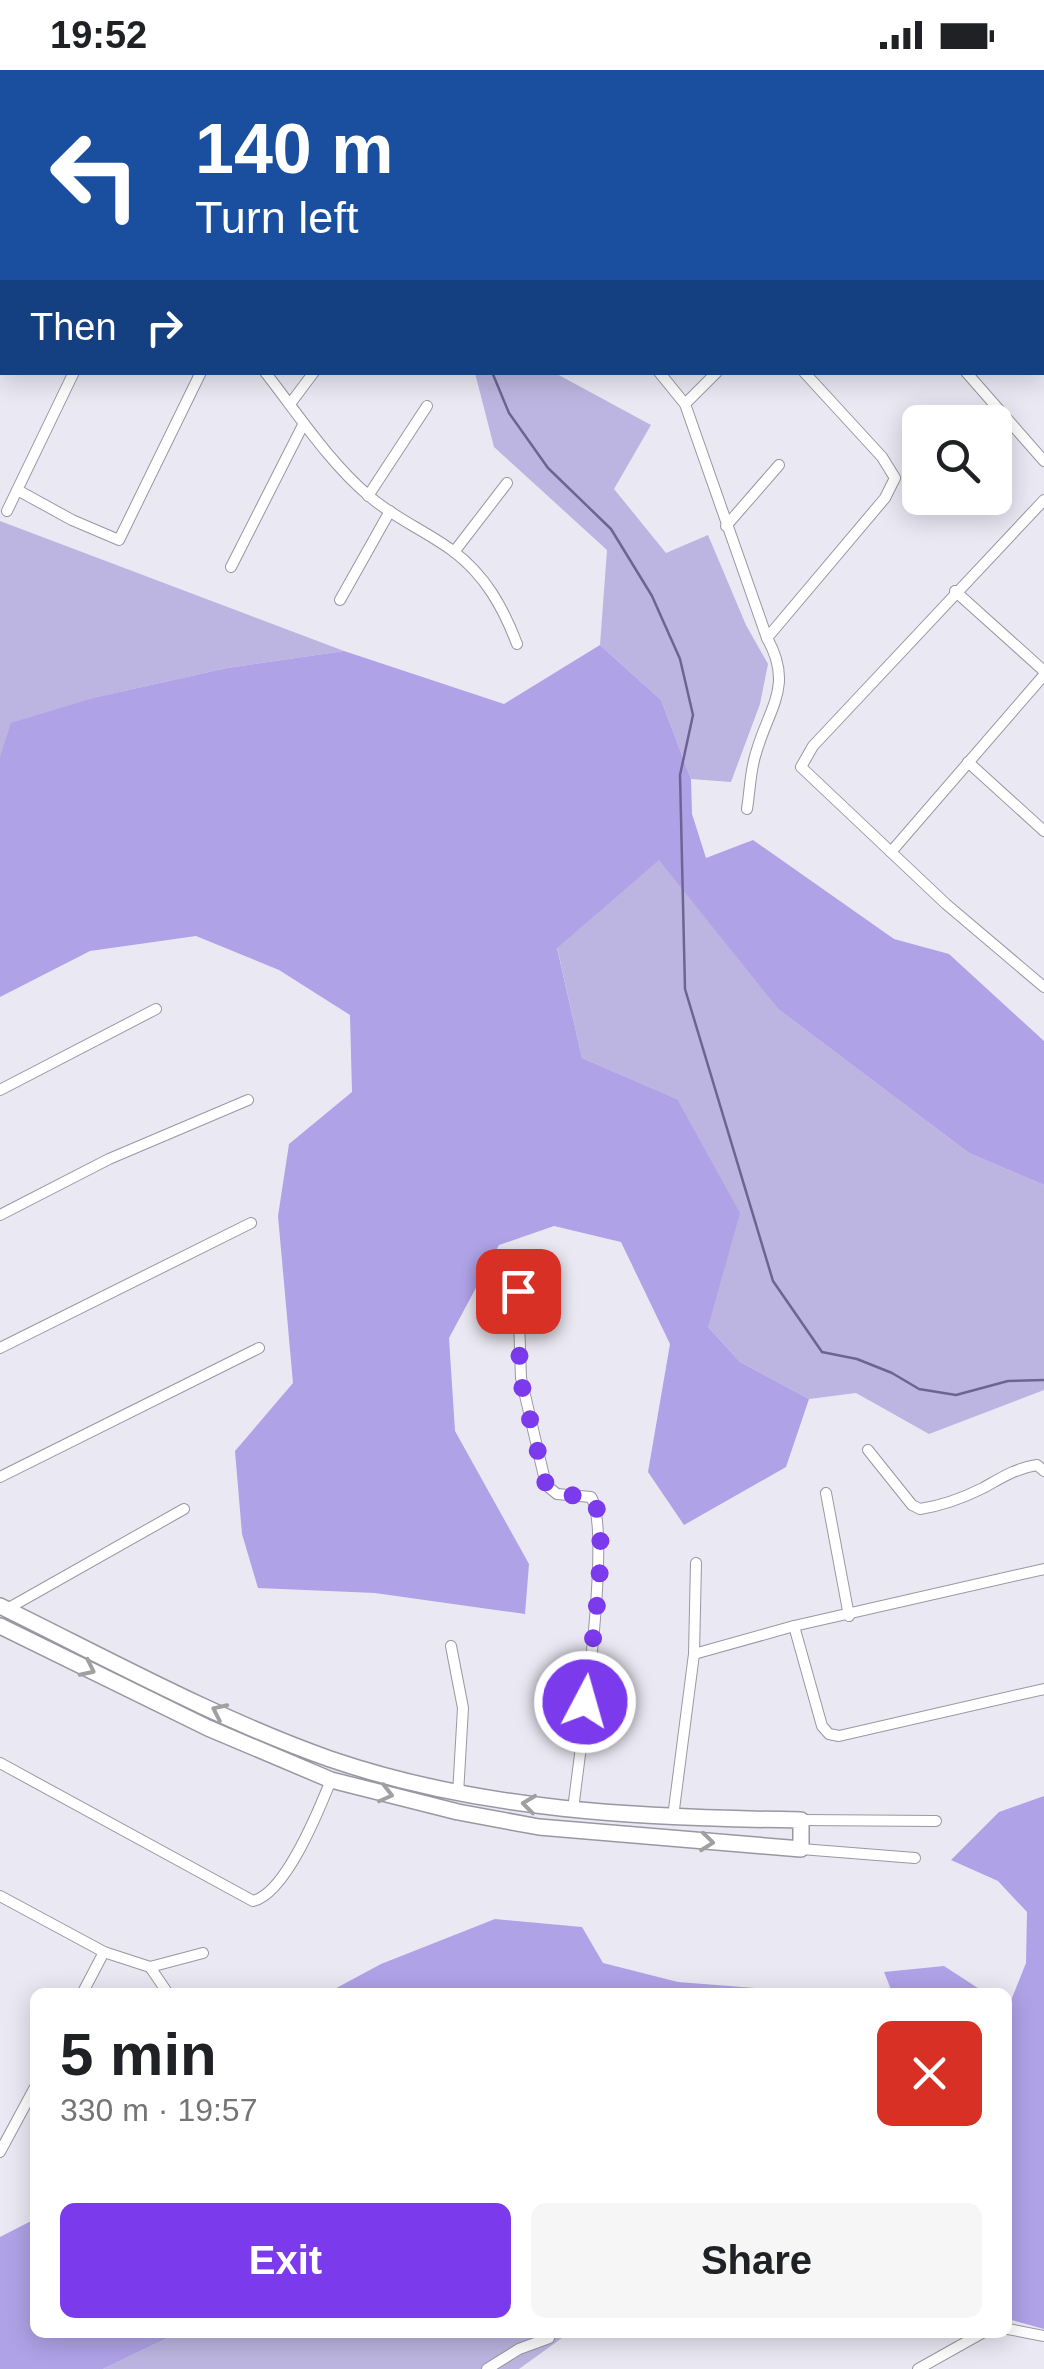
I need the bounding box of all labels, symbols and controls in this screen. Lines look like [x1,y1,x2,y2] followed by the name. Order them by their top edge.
[50,14,147,56] text: 19:52
[30,110,160,240] icon: left
[195,110,393,188] text: 140 m
[195,192,358,243] text: Turn left
[137,300,192,355] icon: right
[30,306,117,348] text: Then
[902,405,1012,515] map controls
[902,405,1012,515] button: search
[476,1249,561,1334] pin
[491,1264,546,1319] icon: arrive
[533,1650,637,1754] position arrow
[77,1657,95,1676] one-way arrow
[212,1704,230,1724] one-way arrow
[377,1783,394,1804] one-way arrow
[521,1794,537,1815] one-way arrow
[700,1831,716,1852] one-way arrow
[60,2021,217,2088] text: 5 min
[877,2021,982,2126] button: close
[60,2092,257,2128] text: 330 m · 19:57
[60,2203,511,2318] button: Exit
[531,2203,982,2318] button: Share

